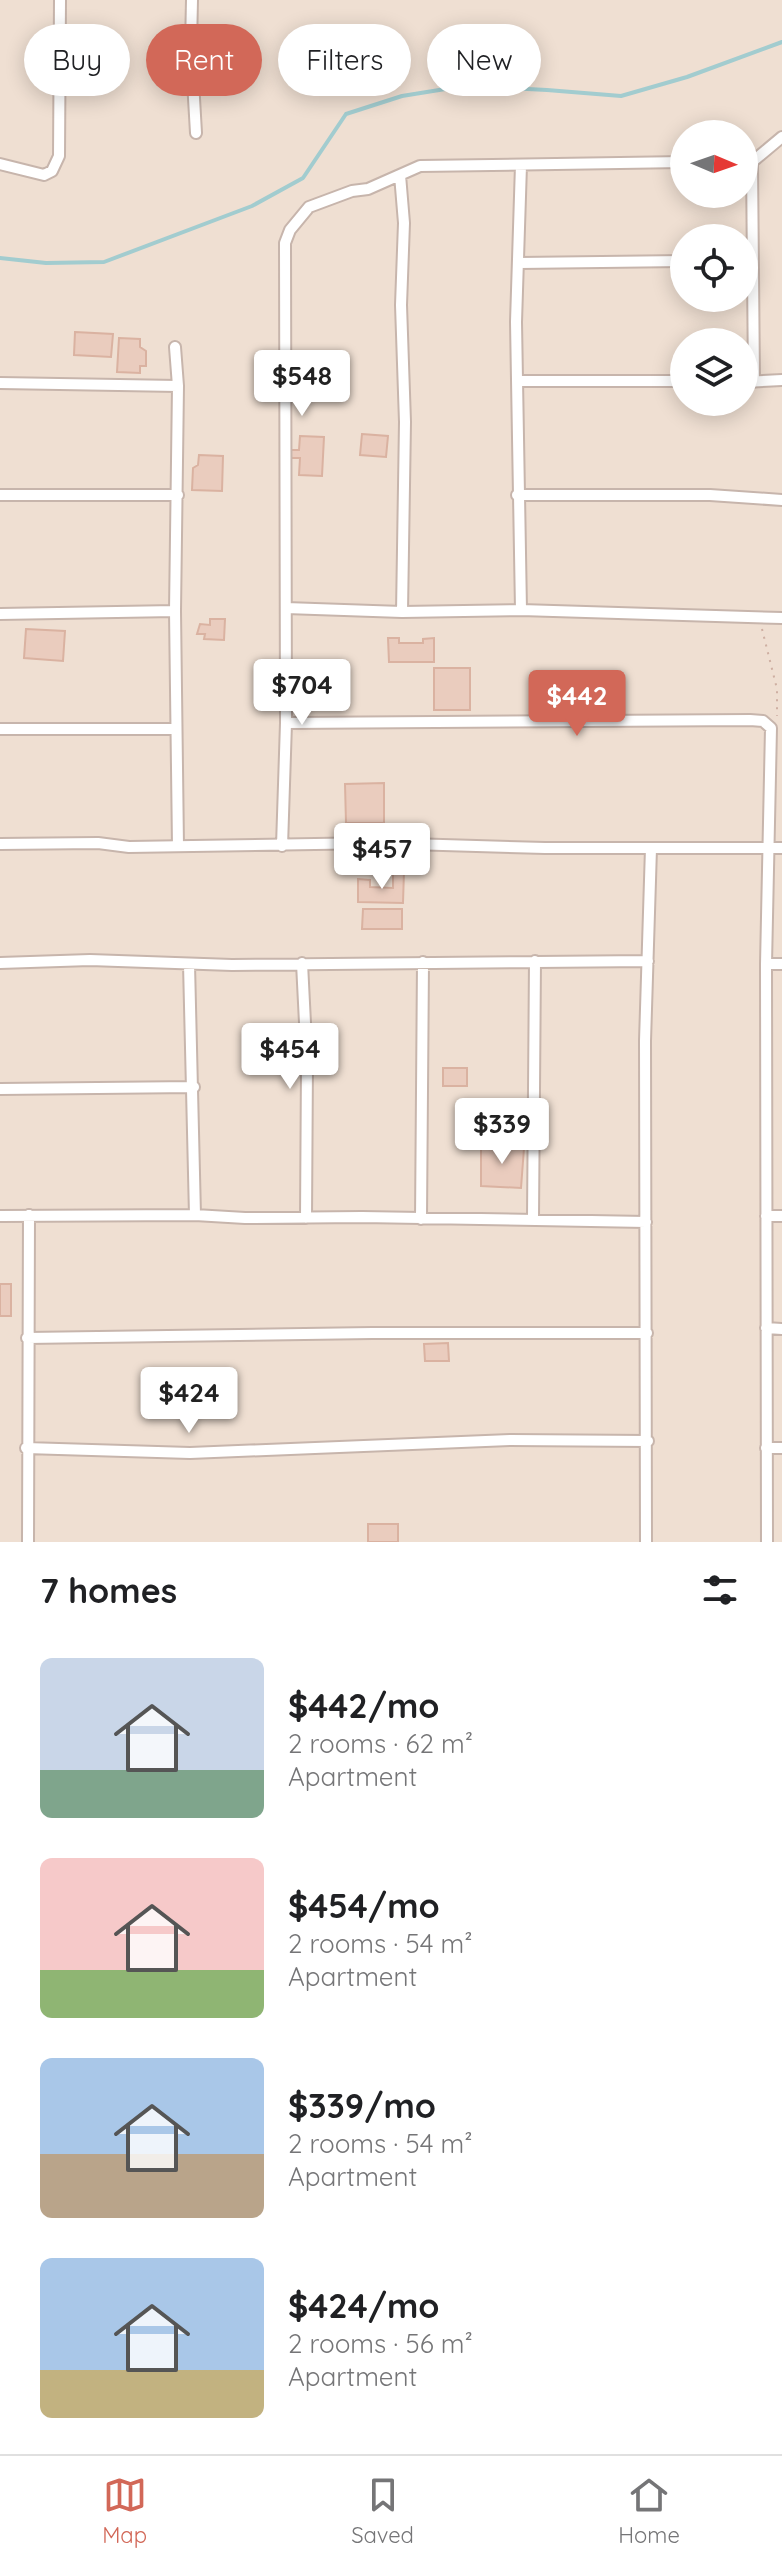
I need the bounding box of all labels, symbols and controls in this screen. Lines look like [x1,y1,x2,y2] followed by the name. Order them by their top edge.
[24,24,130,96] chip: Buy
[146,24,262,96] chip: Rent
[278,24,411,96] chip: Filters
[427,24,541,96] chip: New
[670,120,758,208] north arrow
[670,120,758,416] map controls
[670,224,758,312] button: locate
[670,328,758,416] button: layers
[255,350,349,418] pin: $548
[272,359,332,392] text: $548
[255,659,349,727] pin: $704
[271,668,333,701] text: $704
[530,670,624,738] pin: $442
[547,679,607,712] text: $442
[335,823,429,891] pin: $457
[352,832,412,865] text: $457
[243,1023,337,1091] pin: $454
[259,1032,321,1065] text: $454
[455,1098,549,1166] pin: $339
[473,1107,531,1140] text: $339
[142,1367,236,1435] pin: $424
[159,1376,219,1409] text: $424
[698,1568,742,1612] icon: filters
[40,1569,177,1612] text: 7 homes
[288,1684,440,1727] text: $442/mo
[104,1690,200,1786] icon: home
[288,1727,473,1760] text: 2 rooms · 62 m²
[288,1760,417,1793] text: Apartment
[288,1884,440,1927] text: $454/mo
[104,1890,200,1986] icon: home
[288,1927,472,1960] text: 2 rooms · 54 m²
[288,1960,417,1993] text: Apartment
[288,2084,436,2127] text: $339/mo
[104,2090,200,2186] icon: home
[288,2127,472,2160] text: 2 rooms · 54 m²
[288,2160,417,2193] text: Apartment
[288,2284,440,2327] text: $424/mo
[104,2290,200,2386] icon: home
[288,2327,473,2360] text: 2 rooms · 56 m²
[288,2360,417,2393] text: Apartment
[102,2473,147,2549] tab: Map
[351,2473,414,2549] tab: Saved
[618,2473,680,2549] tab: Home

